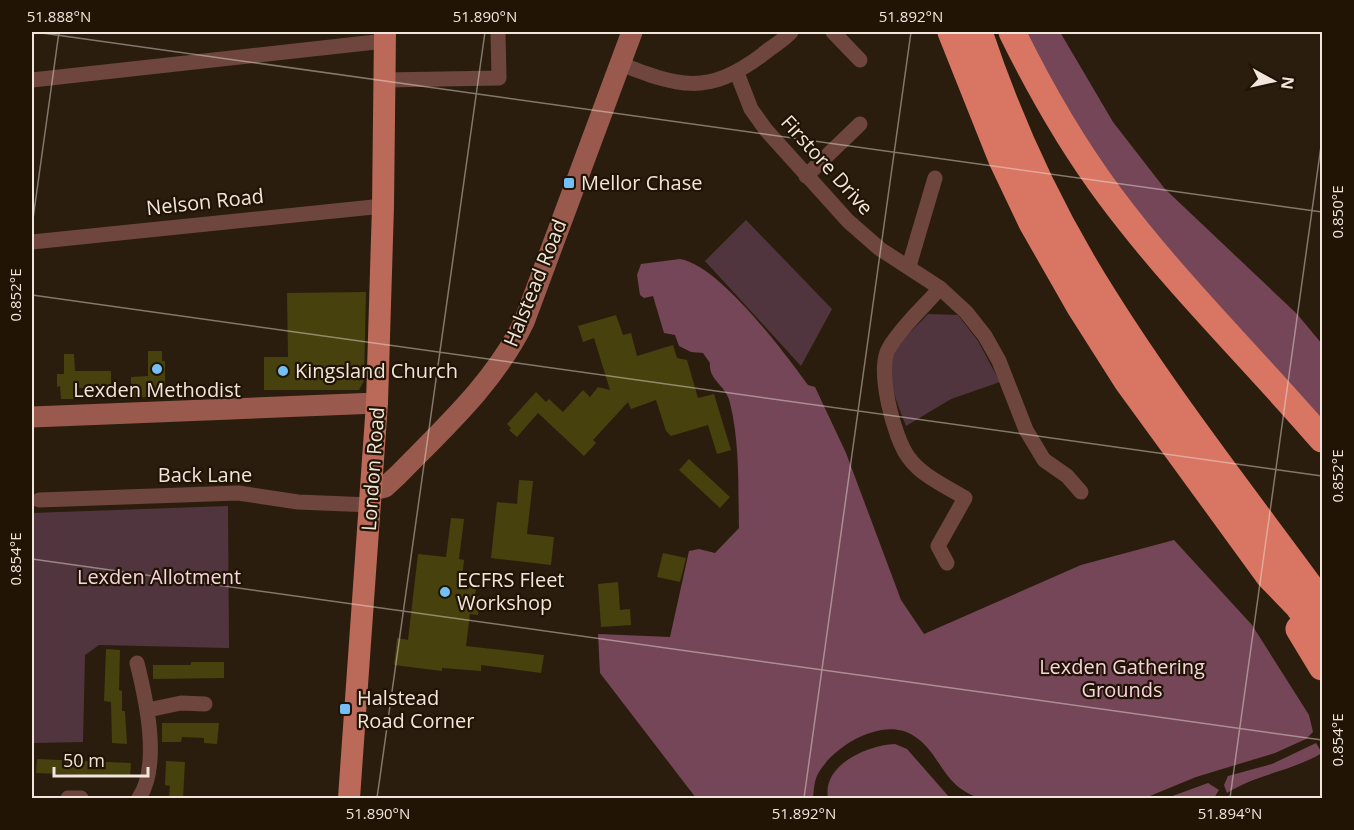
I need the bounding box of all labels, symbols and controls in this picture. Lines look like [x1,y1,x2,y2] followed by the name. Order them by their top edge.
[27,6,91,26] text: 51.888°N
[453,6,517,26] text: 51.890°N
[879,6,943,26] text: 51.892°N
[1243,51,1303,111] north arrow
[1276,75,1300,91] text: N
[775,109,879,220] street label: Firstore Drive
[581,169,702,196] place label: Mellor Chase
[562,176,576,190] marker: Mellor Chase
[145,182,265,221] street label: Nelson Road
[1327,185,1347,239] text: 0.850°E
[497,215,572,350] street label: Halstead Road
[5,268,25,322] text: 0.852°E
[295,357,458,384] place label: Kingsland Church
[150,362,164,376] marker: Lexden Methodist
[276,364,290,378] marker: Kingsland Church
[73,376,241,403] place label: Lexden Methodist
[355,406,390,532] street label: London Road
[1327,449,1347,503] text: 0.852°E
[158,461,252,488] street label: Back Lane
[5,532,25,586] text: 0.854°E
[77,563,241,590] park label: Lexden Allotment
[457,566,565,616] place label: ECFRS Fleet Workshop
[438,585,452,599] marker: ECFRS Fleet Workshop
[1039,653,1205,703] park label: Lexden Gathering Grounds
[357,684,474,734] place label: Halstead Road Corner
[338,702,352,716] marker: Halstead Road Corner
[1327,713,1347,767] text: 0.854°E
[54,740,148,778] scale bar
[63,748,105,772] text: 50 m
[346,803,410,823] text: 51.890°N
[772,803,836,823] text: 51.892°N
[1198,803,1262,823] text: 51.894°N

